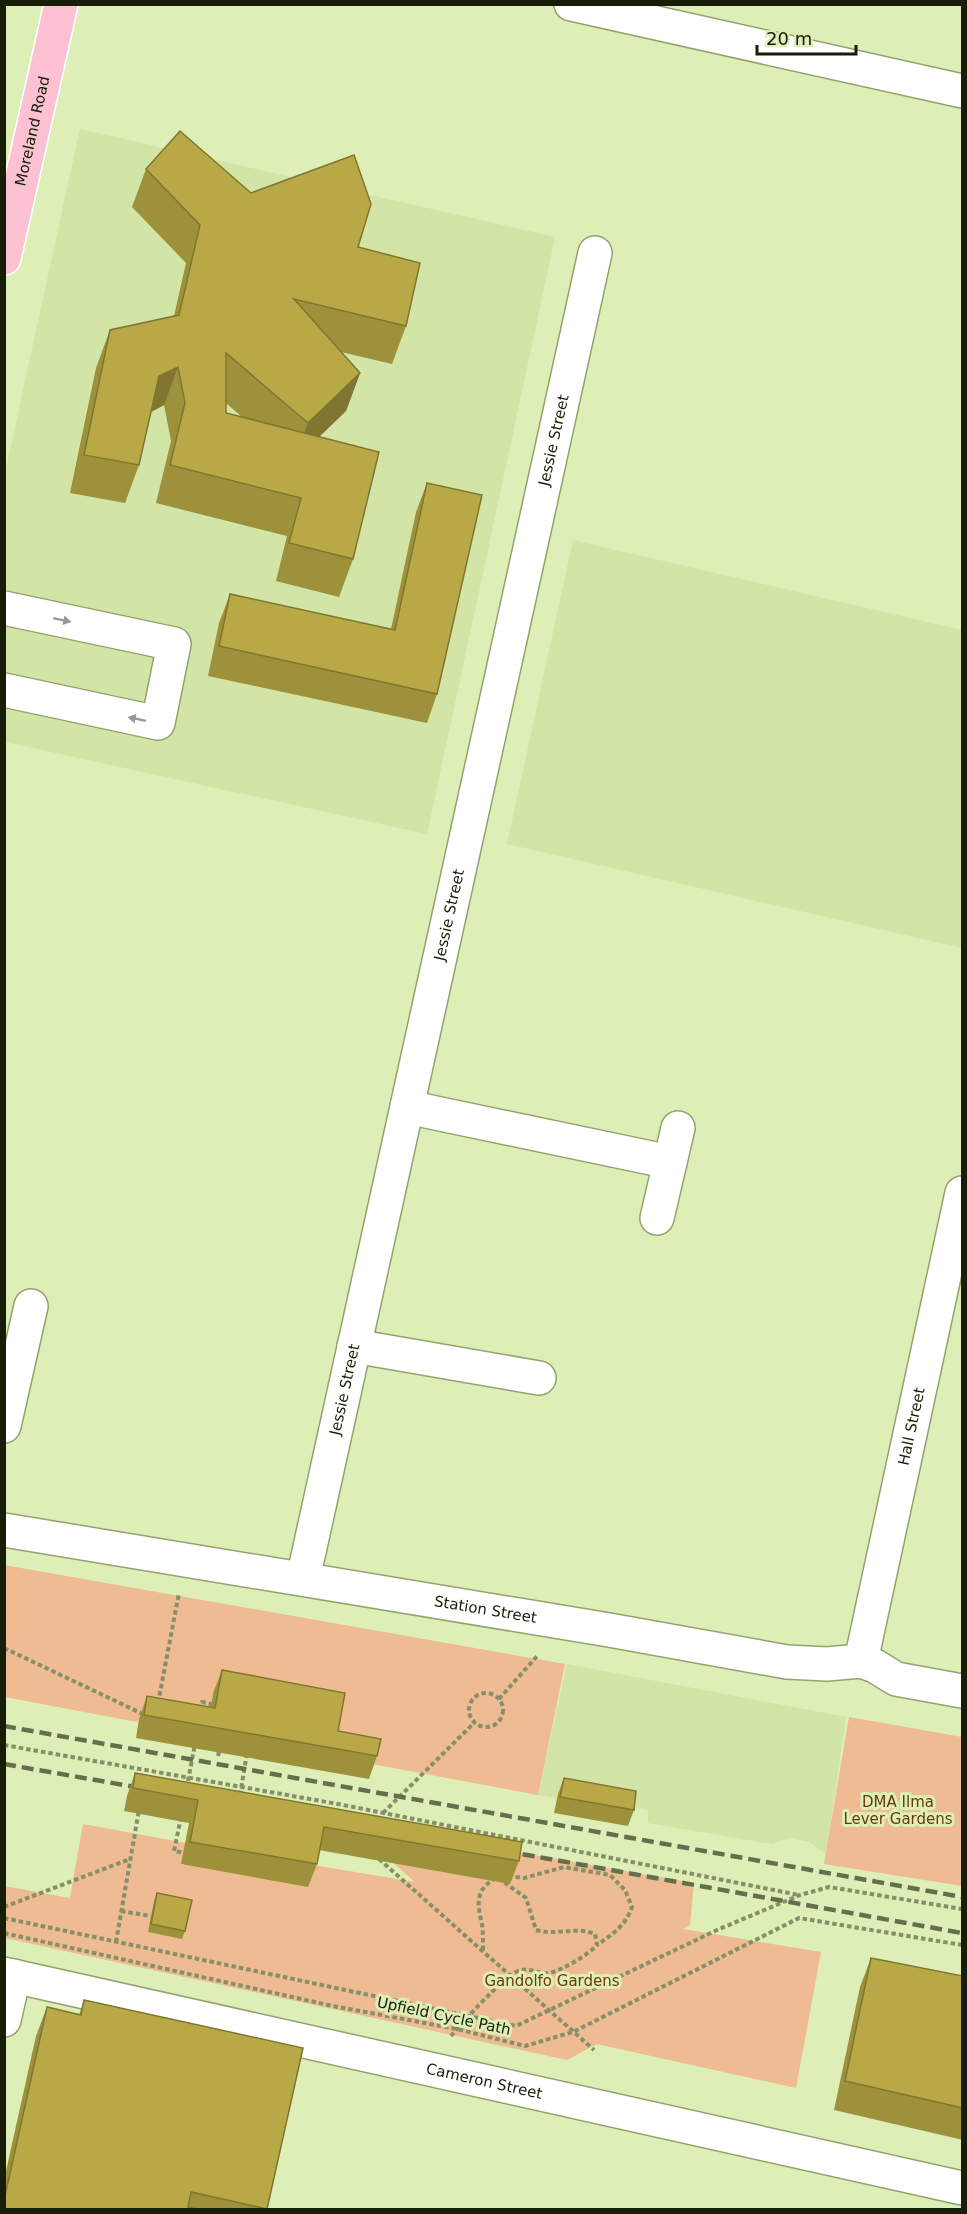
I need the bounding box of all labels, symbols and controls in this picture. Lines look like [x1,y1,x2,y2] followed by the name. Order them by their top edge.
[757,18,856,56] scale bar
[766,28,812,49] text: 20 m
[11,74,54,188] street label: Moreland Road
[535,393,573,489] street label: Jessie Street
[52,616,71,625] one-way arrow
[128,713,146,723] one-way arrow
[430,867,468,963] street label: Jessie Street
[326,1342,364,1438] street label: Jessie Street
[894,1386,929,1467] street label: Hall Street
[433,1592,538,1627] street label: Station Street
[843,1793,953,1828] park label: DMA Ilma Lever Gardens
[484,1972,620,1990] park label: Gandolfo Gardens
[375,1993,513,2039] street label: Upfield Cycle Path
[424,2060,544,2103] street label: Cameron Street

